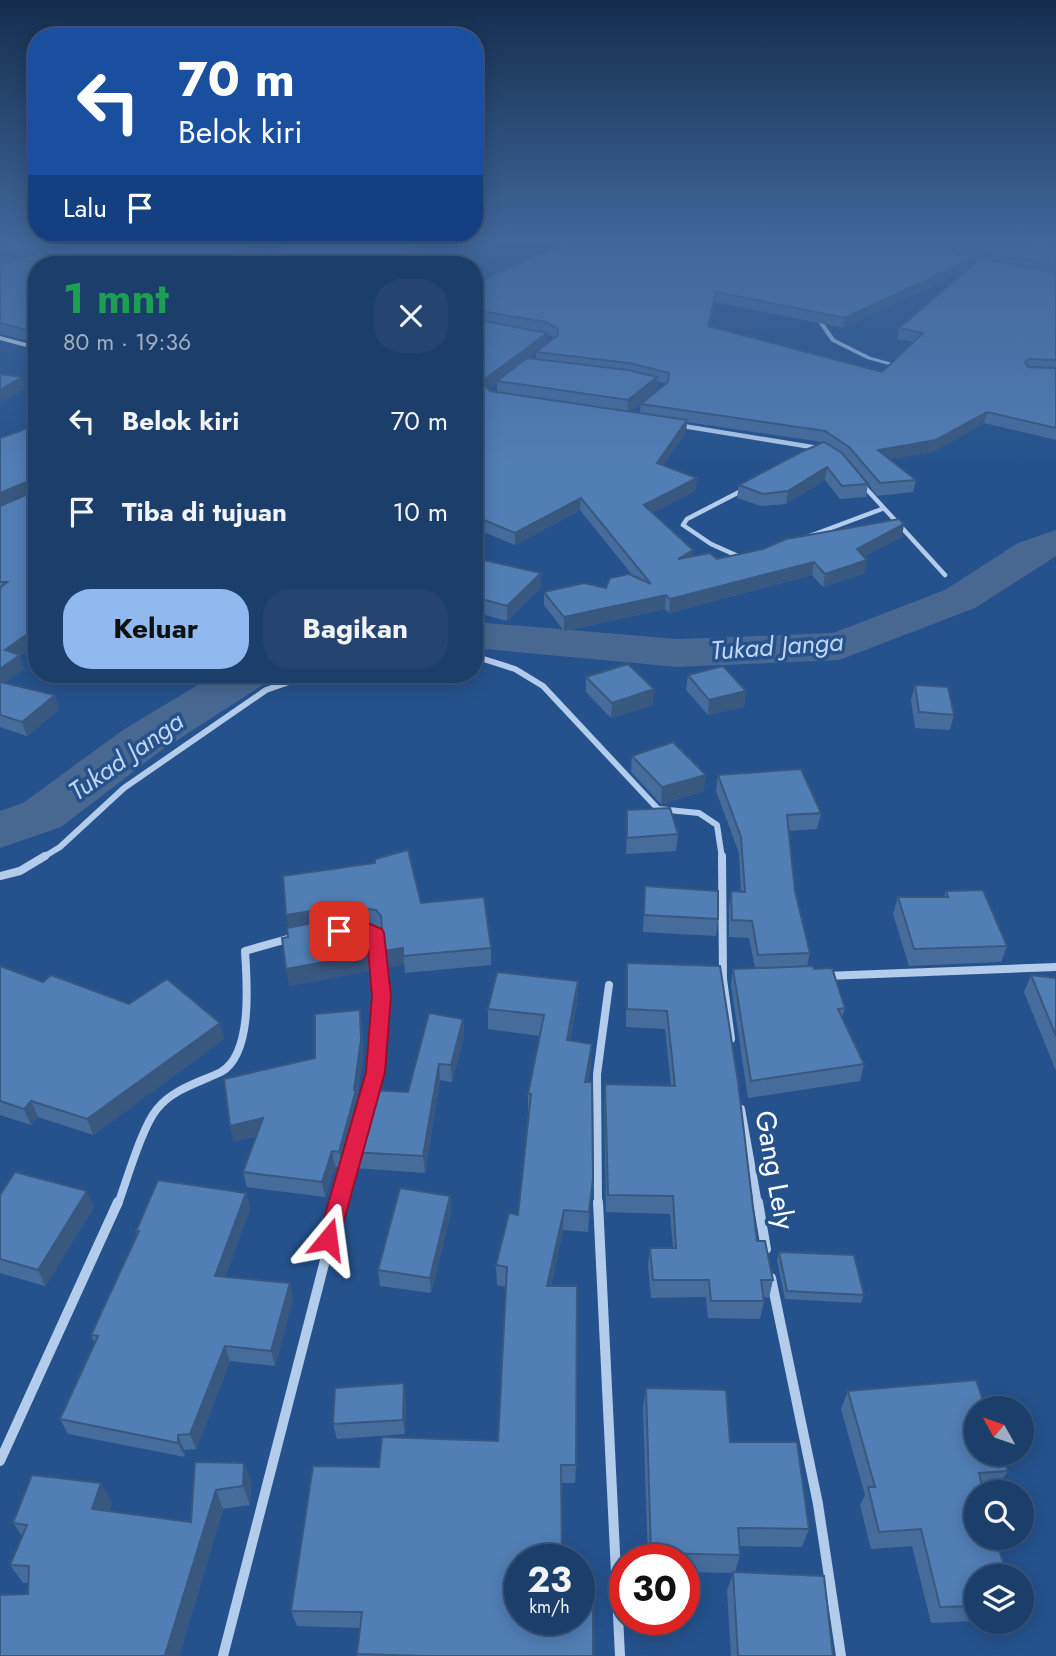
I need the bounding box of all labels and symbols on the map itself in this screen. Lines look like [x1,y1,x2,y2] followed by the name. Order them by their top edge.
[709,622,845,670] water label: Tukad Janga
[61,702,192,810] water label: Tukad Janga
[309,901,369,961] pin
[744,1107,806,1233] street label: Gang Lely
[291,1202,365,1276] position arrow
[964,1396,1034,1466] north arrow
[609,1544,700,1635] speed limit sign: 30

